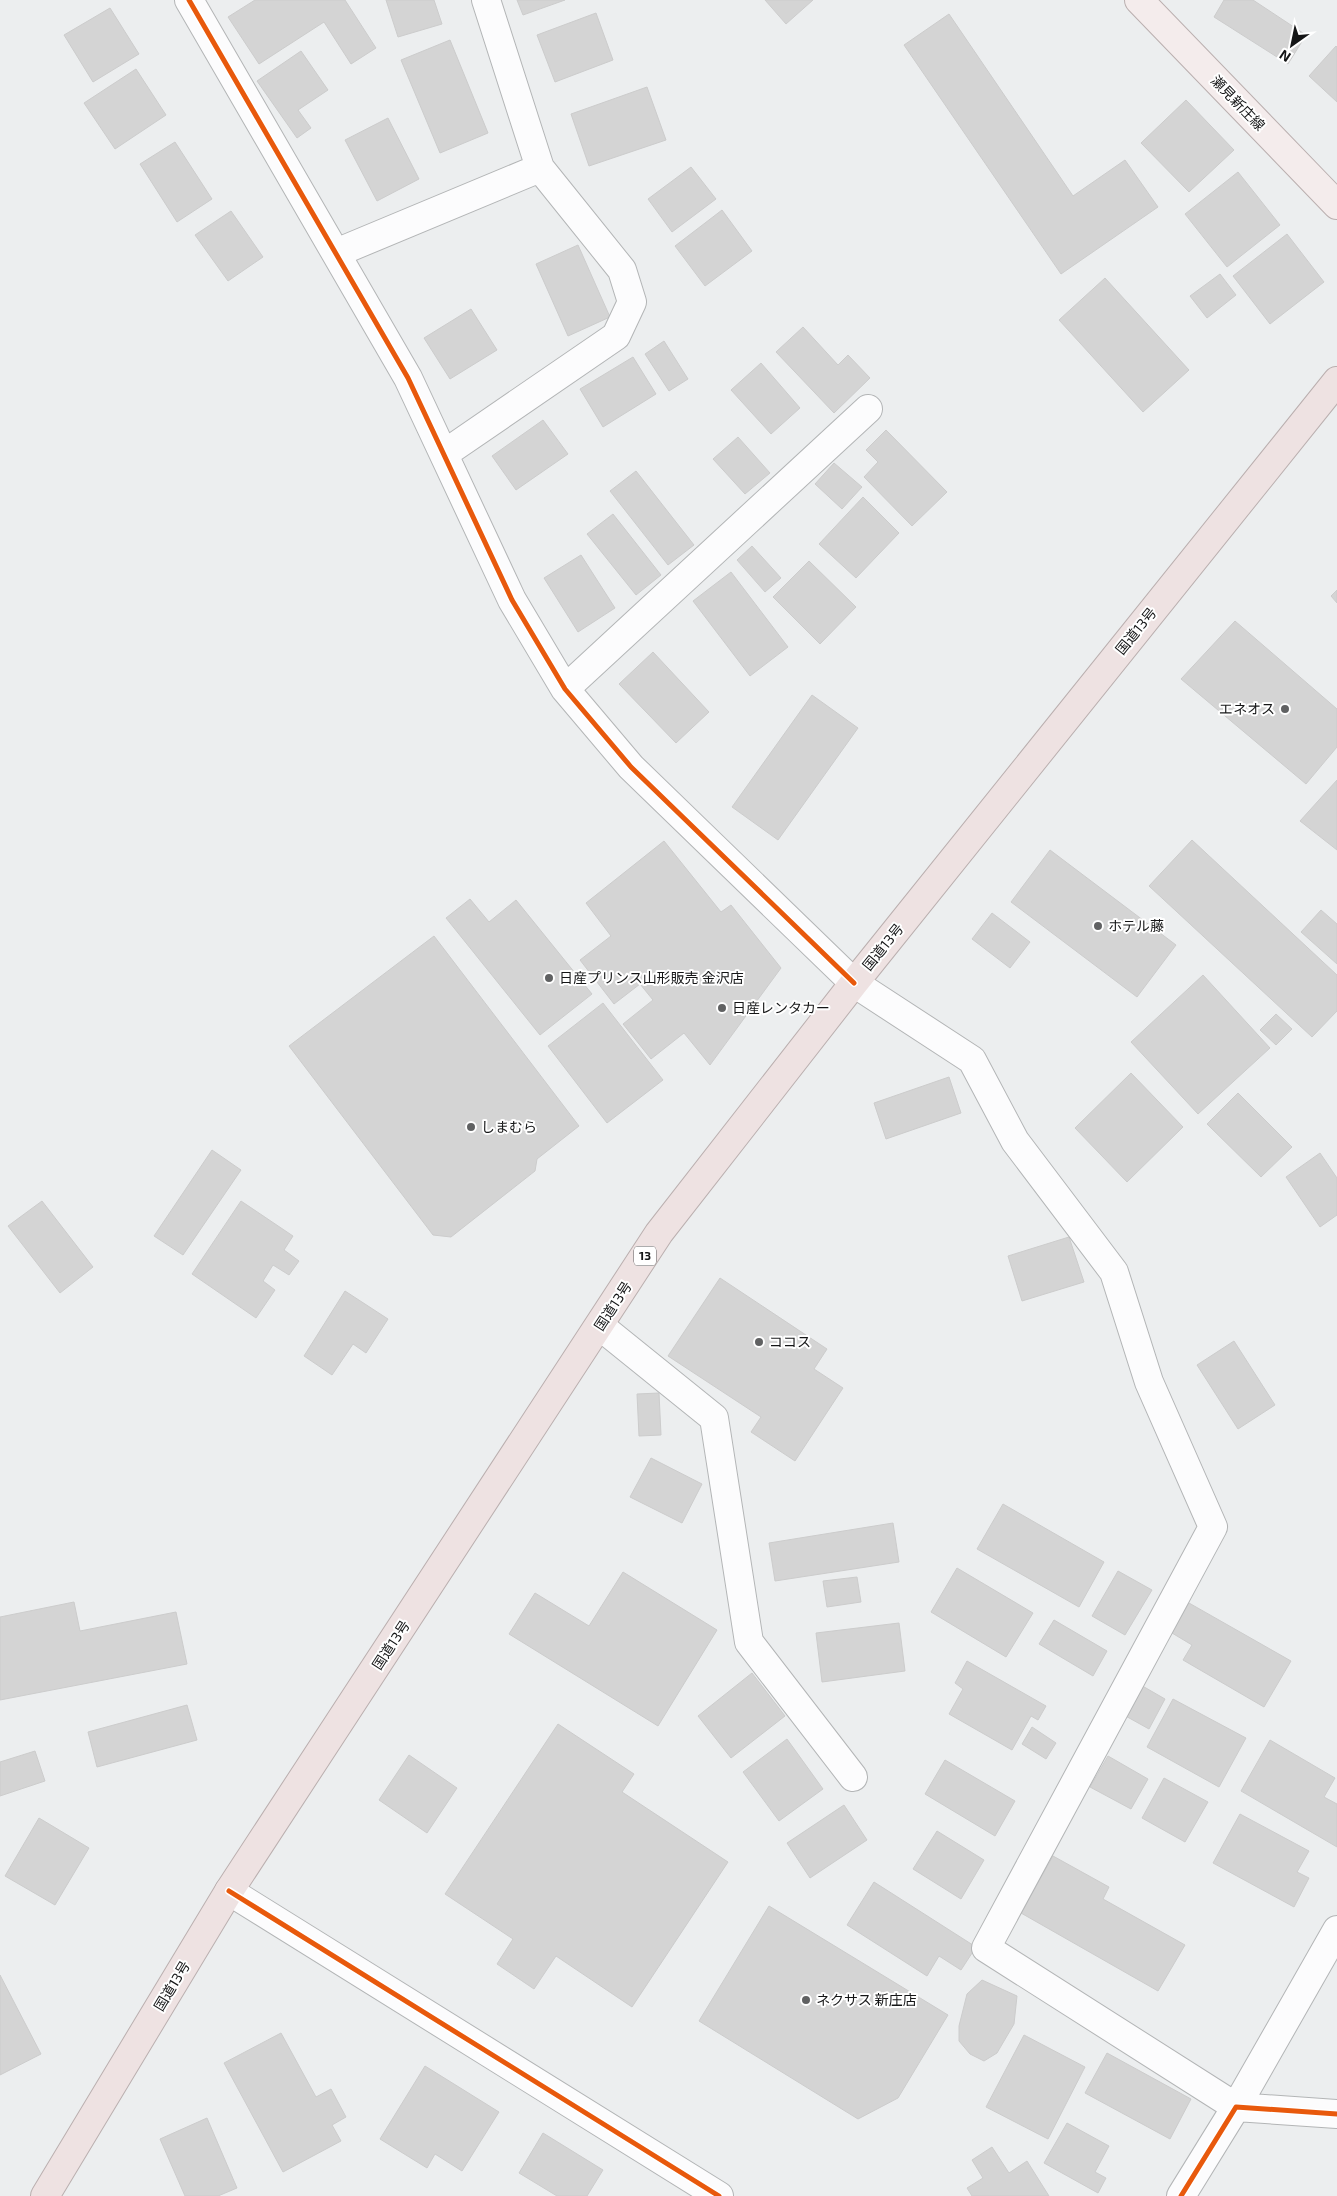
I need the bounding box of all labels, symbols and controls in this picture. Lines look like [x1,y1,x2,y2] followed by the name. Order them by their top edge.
[1267,20,1317,70] north arrow
[1276,46,1294,66] text: N
[1208,72,1269,134] street label: 瀬見新庄線
[1112,604,1160,658] street label: 国道13号
[1219,700,1275,717] place label: エネオス
[1279,703,1291,715] marker: エネオス
[1108,917,1164,934] place label: ホテル藤
[859,920,907,974] street label: 国道13号
[1092,920,1104,932] marker: ホテル藤
[559,969,744,986] place label: 日産プリンス山形販売 金沢店
[543,972,555,984] marker: 日産プリンス山形販売 金沢店
[732,999,830,1016] place label: 日産レンタカー
[716,1002,728,1014] marker: 日産レンタカー
[481,1118,537,1135] place label: しまむら
[465,1121,477,1133] marker: しまむら
[634,1246,656,1266] road number: 13
[590,1278,635,1334] street label: 国道13号
[769,1333,811,1350] place label: ココス
[753,1336,765,1348] marker: ココス
[368,1617,413,1673] street label: 国道13号
[150,1958,193,2014] street label: 国道13号
[816,1991,917,2008] place label: ネクサス 新庄店
[800,1994,812,2006] marker: ネクサス 新庄店

